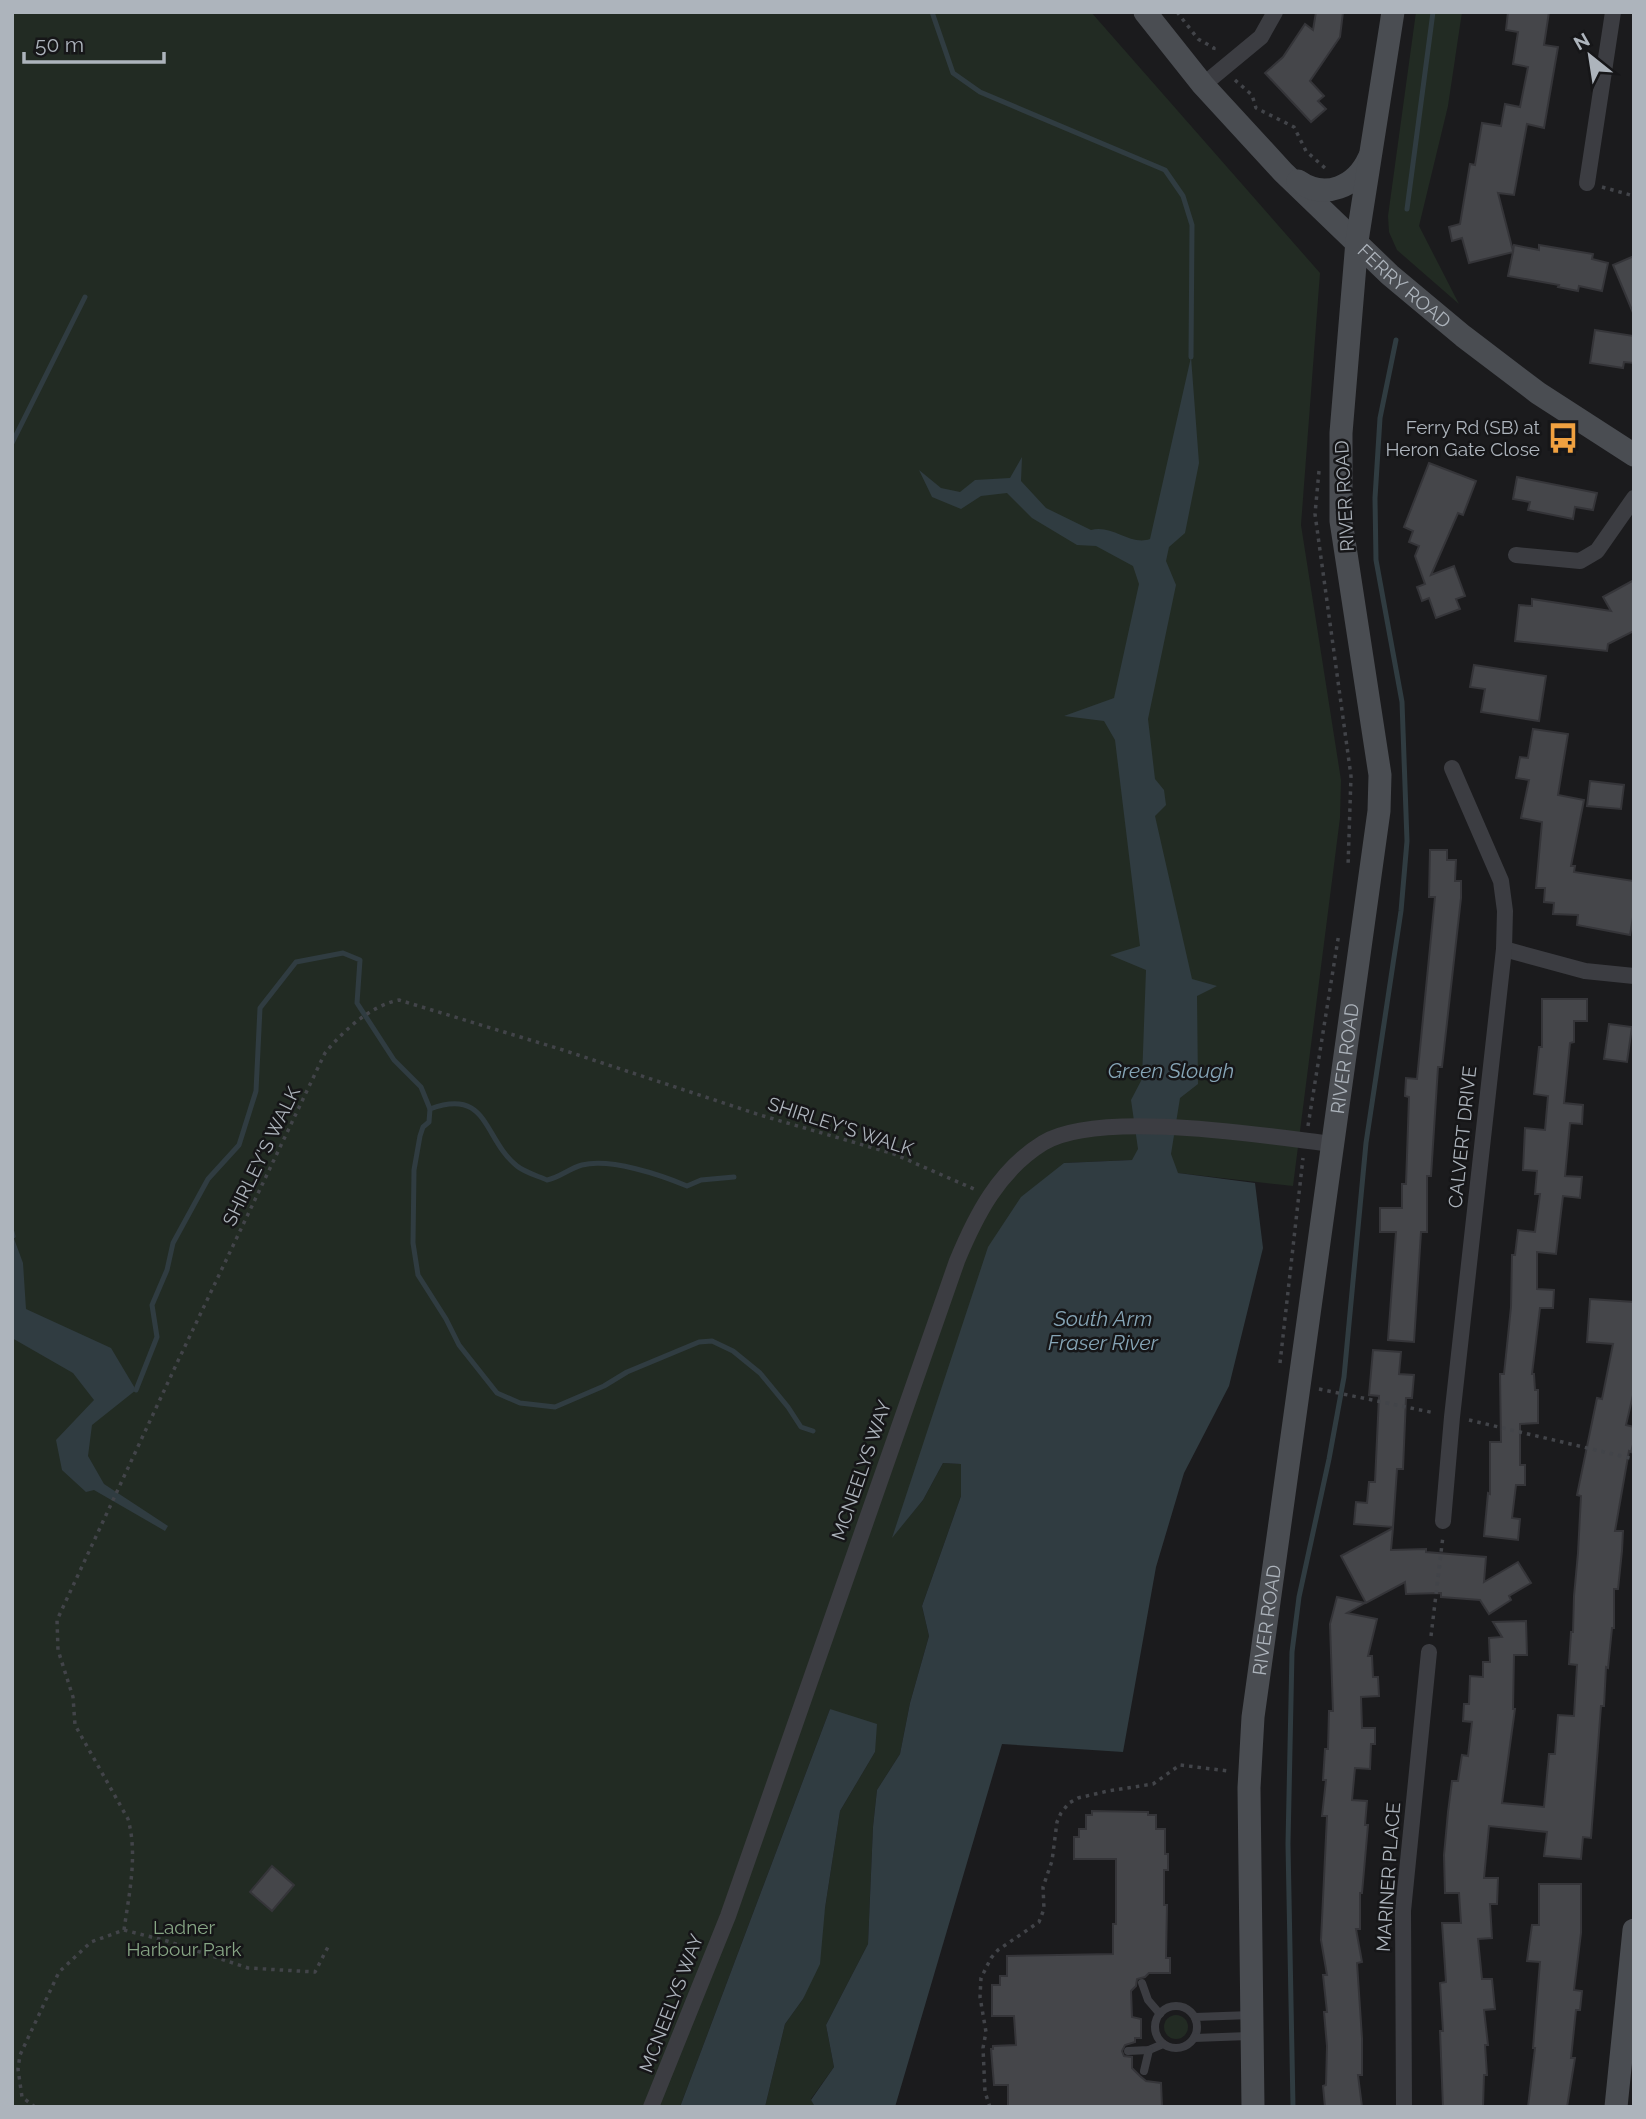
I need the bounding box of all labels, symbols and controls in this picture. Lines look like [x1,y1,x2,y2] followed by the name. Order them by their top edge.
[24,21,164,65] scale bar
[1555,21,1625,91] north arrow
[1570,28,1593,54] text: N
[35,32,84,57] text: 50 m
[1353,239,1456,332] street label: FERRY ROAD
[1385,416,1541,460] place label: Ferry Rd (SB) at Heron Gate Close
[1546,421,1580,455] bus stop icon: Ferry Rd (SB) at Heron Gate Close
[1330,440,1358,552] street label: RIVER ROAD
[1326,1002,1363,1115] street label: RIVER ROAD
[1108,1058,1234,1083] water label: Green Slough
[1444,1065,1480,1209] street label: CALVERT DRIVE
[218,1082,305,1229] street label: SHIRLEY'S WALK
[765,1092,917,1160] street label: SHIRLEY'S WALK
[1048,1306,1159,1355] water label: South Arm Fraser River
[827,1397,895,1543] street label: MCNEELYS WAY
[1248,1563,1285,1677] street label: RIVER ROAD
[1372,1801,1404,1953] street label: MARINER PLACE
[126,1916,242,1960] park label: Ladner Harbour Park
[634,1930,708,2075] street label: MCNEELYS WAY

